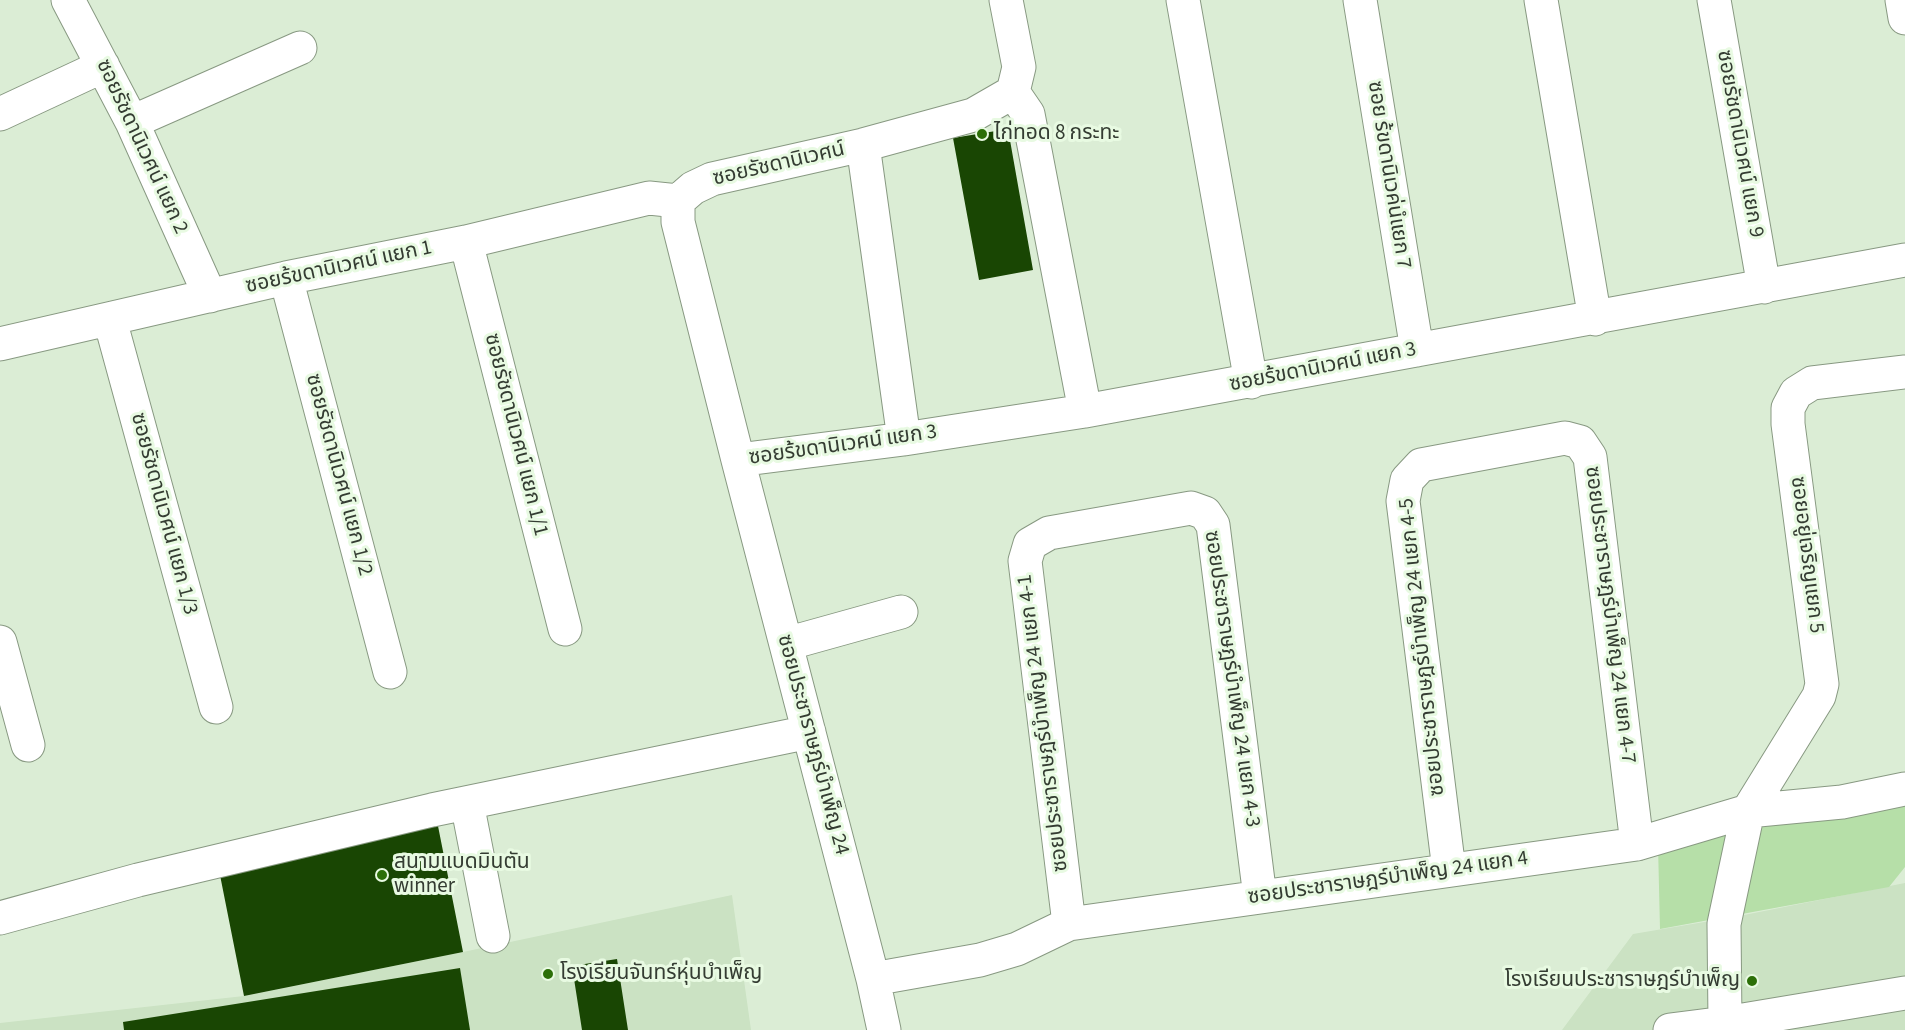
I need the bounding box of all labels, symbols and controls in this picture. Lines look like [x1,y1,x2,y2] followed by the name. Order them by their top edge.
[1710,48,1768,240] street label: ซอยรัชดานิเวศน์ แยก 9
[89,56,193,238] street label: ซอยรัชดานิเวศน์ แยก 2
[1361,79,1415,271] street label: ซอย ร้ขดานิเวค่นํแยก 7
[994,121,1119,147] place label: ไก่ทอด 8 กระทะ
[975,127,989,141] marker: ไก่ทอด 8 กระทะ
[711,138,847,192] street label: ซอยรัชดานิเวศน์
[244,236,434,300] street label: ซอยร้ขดานิเวศน์ แยก 1
[478,331,552,539] street label: ซอยรัชดานิเวศน์ แยก 1/1
[1227,338,1419,398] street label: ซอยร้ขดานิเวศน์ แยก 3
[299,371,377,579] street label: ซอยรัชดานิเวศน์ แยก 1/2
[124,410,202,618] street label: ซอยรัชดานิเวศน์ แยก 1/3
[747,420,939,472] street label: ซอยร้ขดานิเวศน์ แยก 3
[1578,465,1640,765] street label: ซอยประชาราษฎร์บำเพ็ญ 24 แยก 4-7
[1784,475,1828,635] street label: ซอยอยู่เจริญแยก 5
[1395,497,1451,797] street label: ซอยประชาราษฎร์บำเพ็ญ 24 แยก 4-5
[1198,529,1264,829] street label: ซอยประชาราษฎร์บำเพ็ญ 24 แยก 4-3
[1013,573,1075,873] street label: ซอยประชาราษฎร์บำเพ็ญ 24 แยก 4-1
[770,632,854,858] street label: ซอยประชาราษฎร์บำเพ็ญ 24
[1246,847,1530,911] street label: ซอยประชาราษฎร์บำเพ็ญ 24 แยก 4
[394,850,530,900] place label: สนามแบดมินตัน winner
[375,868,389,882] marker: สนามแบดมินตัน winner
[560,961,762,987] place label: โรงเรียนจันทร์หุ่นบำเพ็ญ
[541,967,555,981] marker: โรงเรียนจันทร์หุ่นบำเพ็ญ
[1505,968,1740,994] place label: โรงเรียนประชาราษฎร์บำเพ็ญ
[1745,974,1759,988] marker: โรงเรียนประชาราษฎร์บำเพ็ญ

